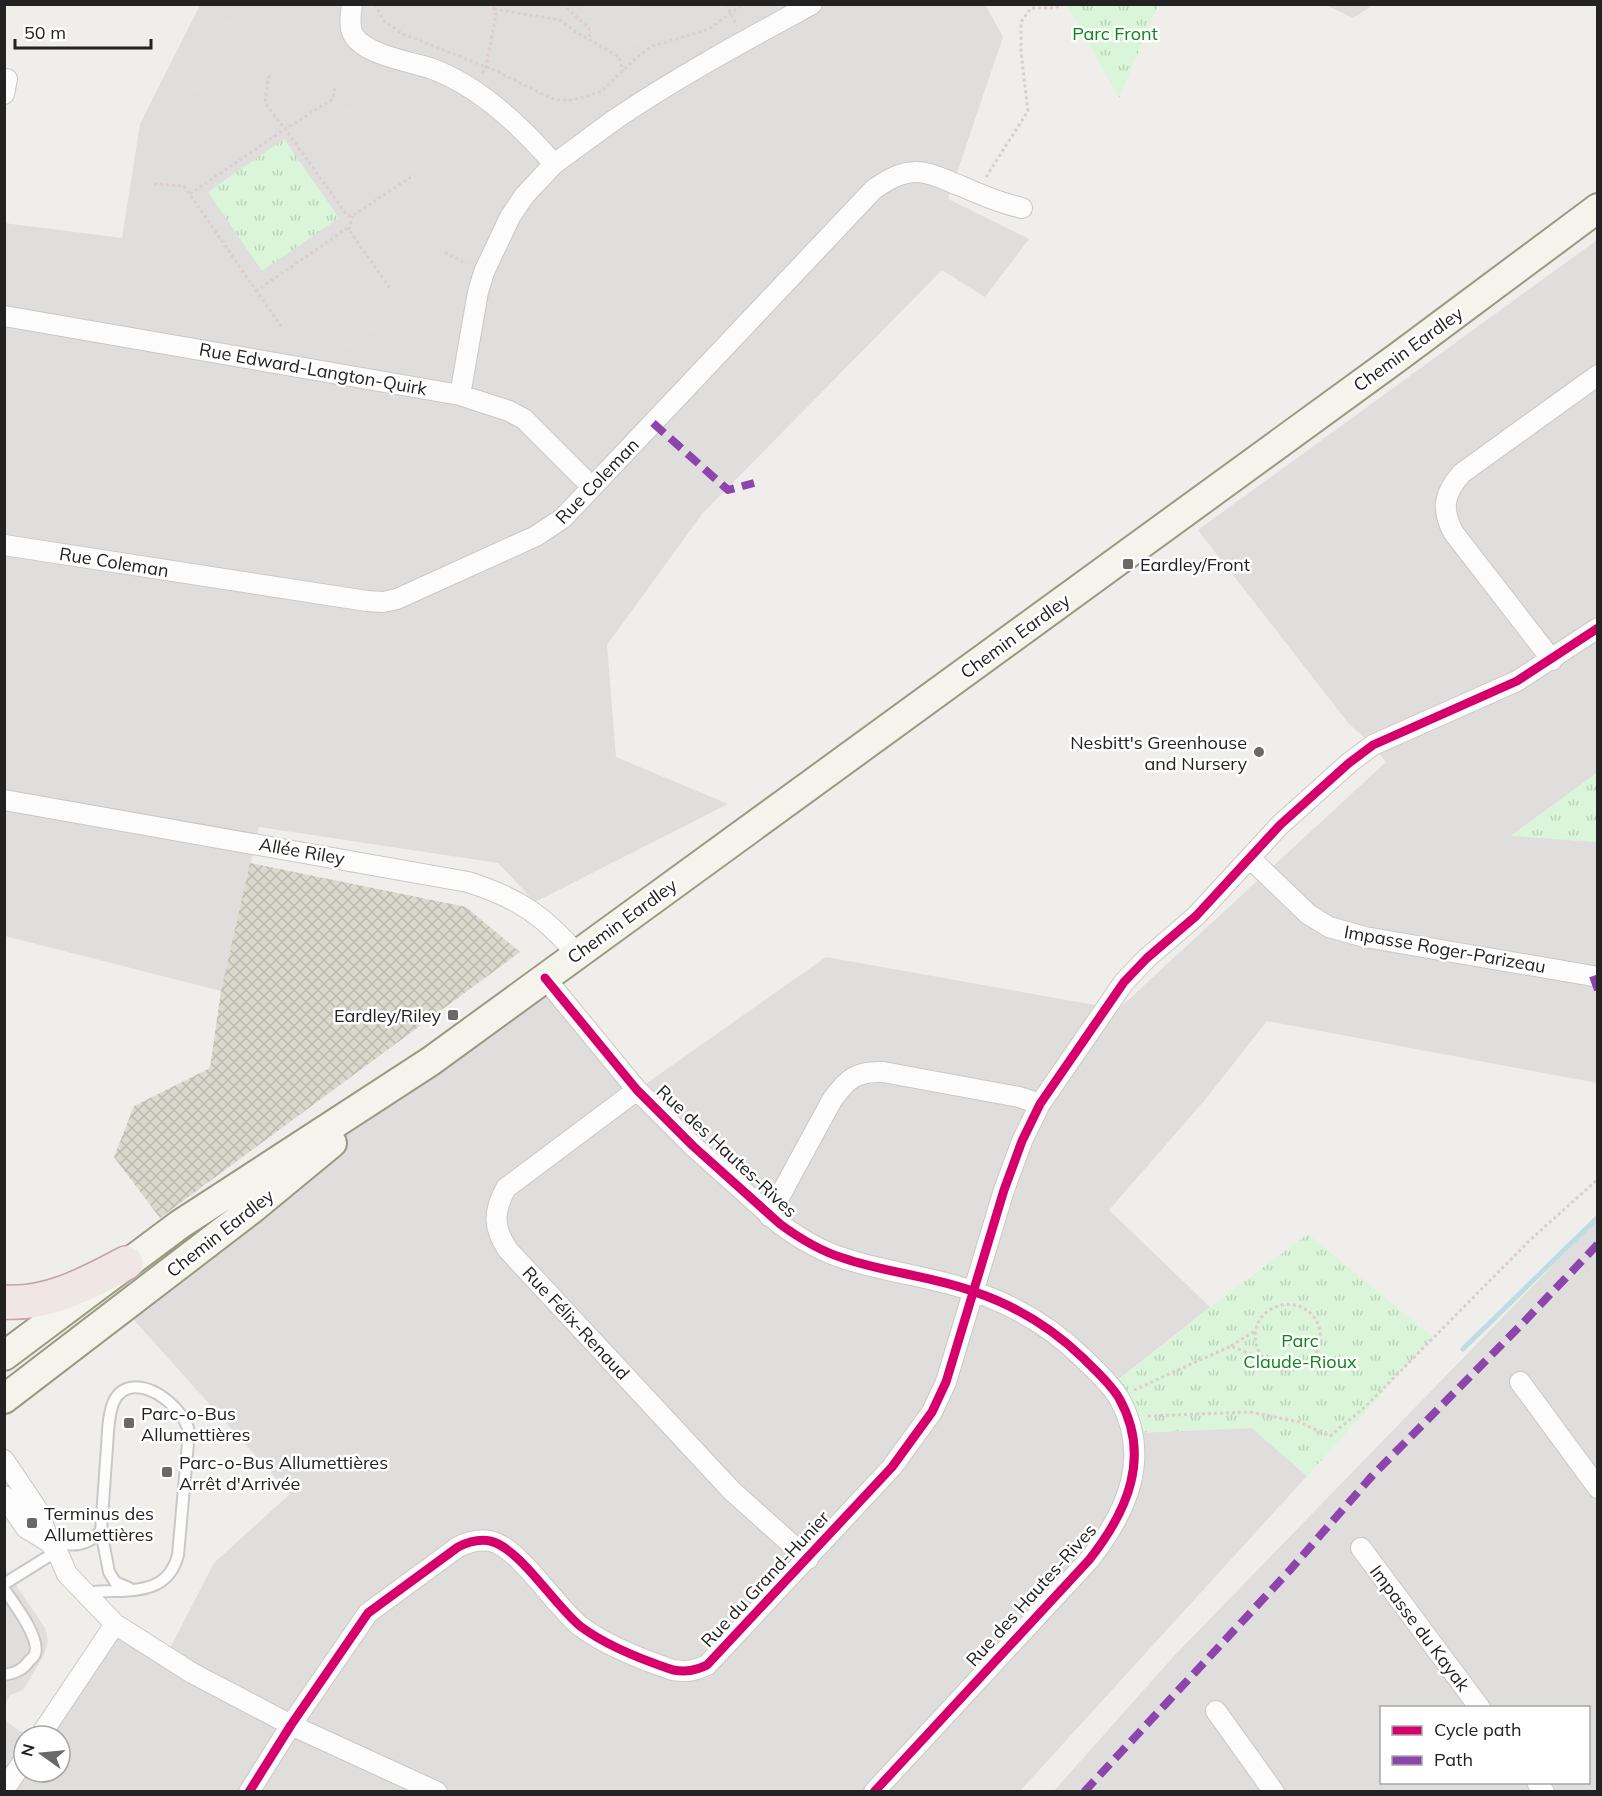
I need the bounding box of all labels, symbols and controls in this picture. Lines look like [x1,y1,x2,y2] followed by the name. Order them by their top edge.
[15,12,152,50] scale bar
[24,21,66,44] text: 50 m
[1072,22,1158,45] park label: Parc Front
[1349,301,1468,397] street label: Chemin Eardley
[197,338,429,401] street label: Rue Edward-Langton-Quirk
[550,433,644,529] street label: Rue Coleman
[58,542,170,582] street label: Rue Coleman
[1140,553,1250,576] place label: Eardley/Front
[1121,557,1135,571] marker: Eardley/Front
[956,588,1075,684] street label: Chemin Eardley
[1070,731,1247,775] place label: Nesbitt's Greenhouse and Nursery
[1252,745,1266,759] marker: Nesbitt's Greenhouse and Nursery
[257,832,347,870] street label: Allée Riley
[563,873,682,969] street label: Chemin Eardley
[1342,920,1548,978] street label: Impasse Roger-Parizeau
[334,1004,441,1027] place label: Eardley/Riley
[446,1008,460,1022] marker: Eardley/Riley
[652,1080,802,1222] street label: Rue des Hautes-Rives
[162,1184,279,1282] street label: Chemin Eardley
[518,1261,634,1385] street label: Rue Félix-Renaud
[1243,1329,1357,1373] park label: Parc Claude-Rioux
[141,1402,250,1446] place label: Parc-o-Bus Allumettières
[122,1416,136,1430] marker: Parc-o-Bus Allumettières
[179,1451,388,1495] place label: Parc-o-Bus Allumettières Arrêt d'Arrivée
[160,1465,174,1479] marker: Parc-o-Bus Allumettières Arrêt d'Arrivée
[44,1502,154,1546] place label: Terminus des Allumettières
[696,1506,834,1652] street label: Rue du Grand-Hunier
[25,1516,39,1530] marker: Terminus des Allumettières
[961,1519,1101,1671] street label: Rue des Hautes-Rives
[1365,1560,1475,1696] street label: Impasse du Kayak
[1380,1706,1590,1784] legend
[1434,1718,1521,1741] text: Cycle path
[12,1724,72,1784] north arrow
[16,1742,39,1759] text: N
[1434,1748,1473,1771] text: Path

